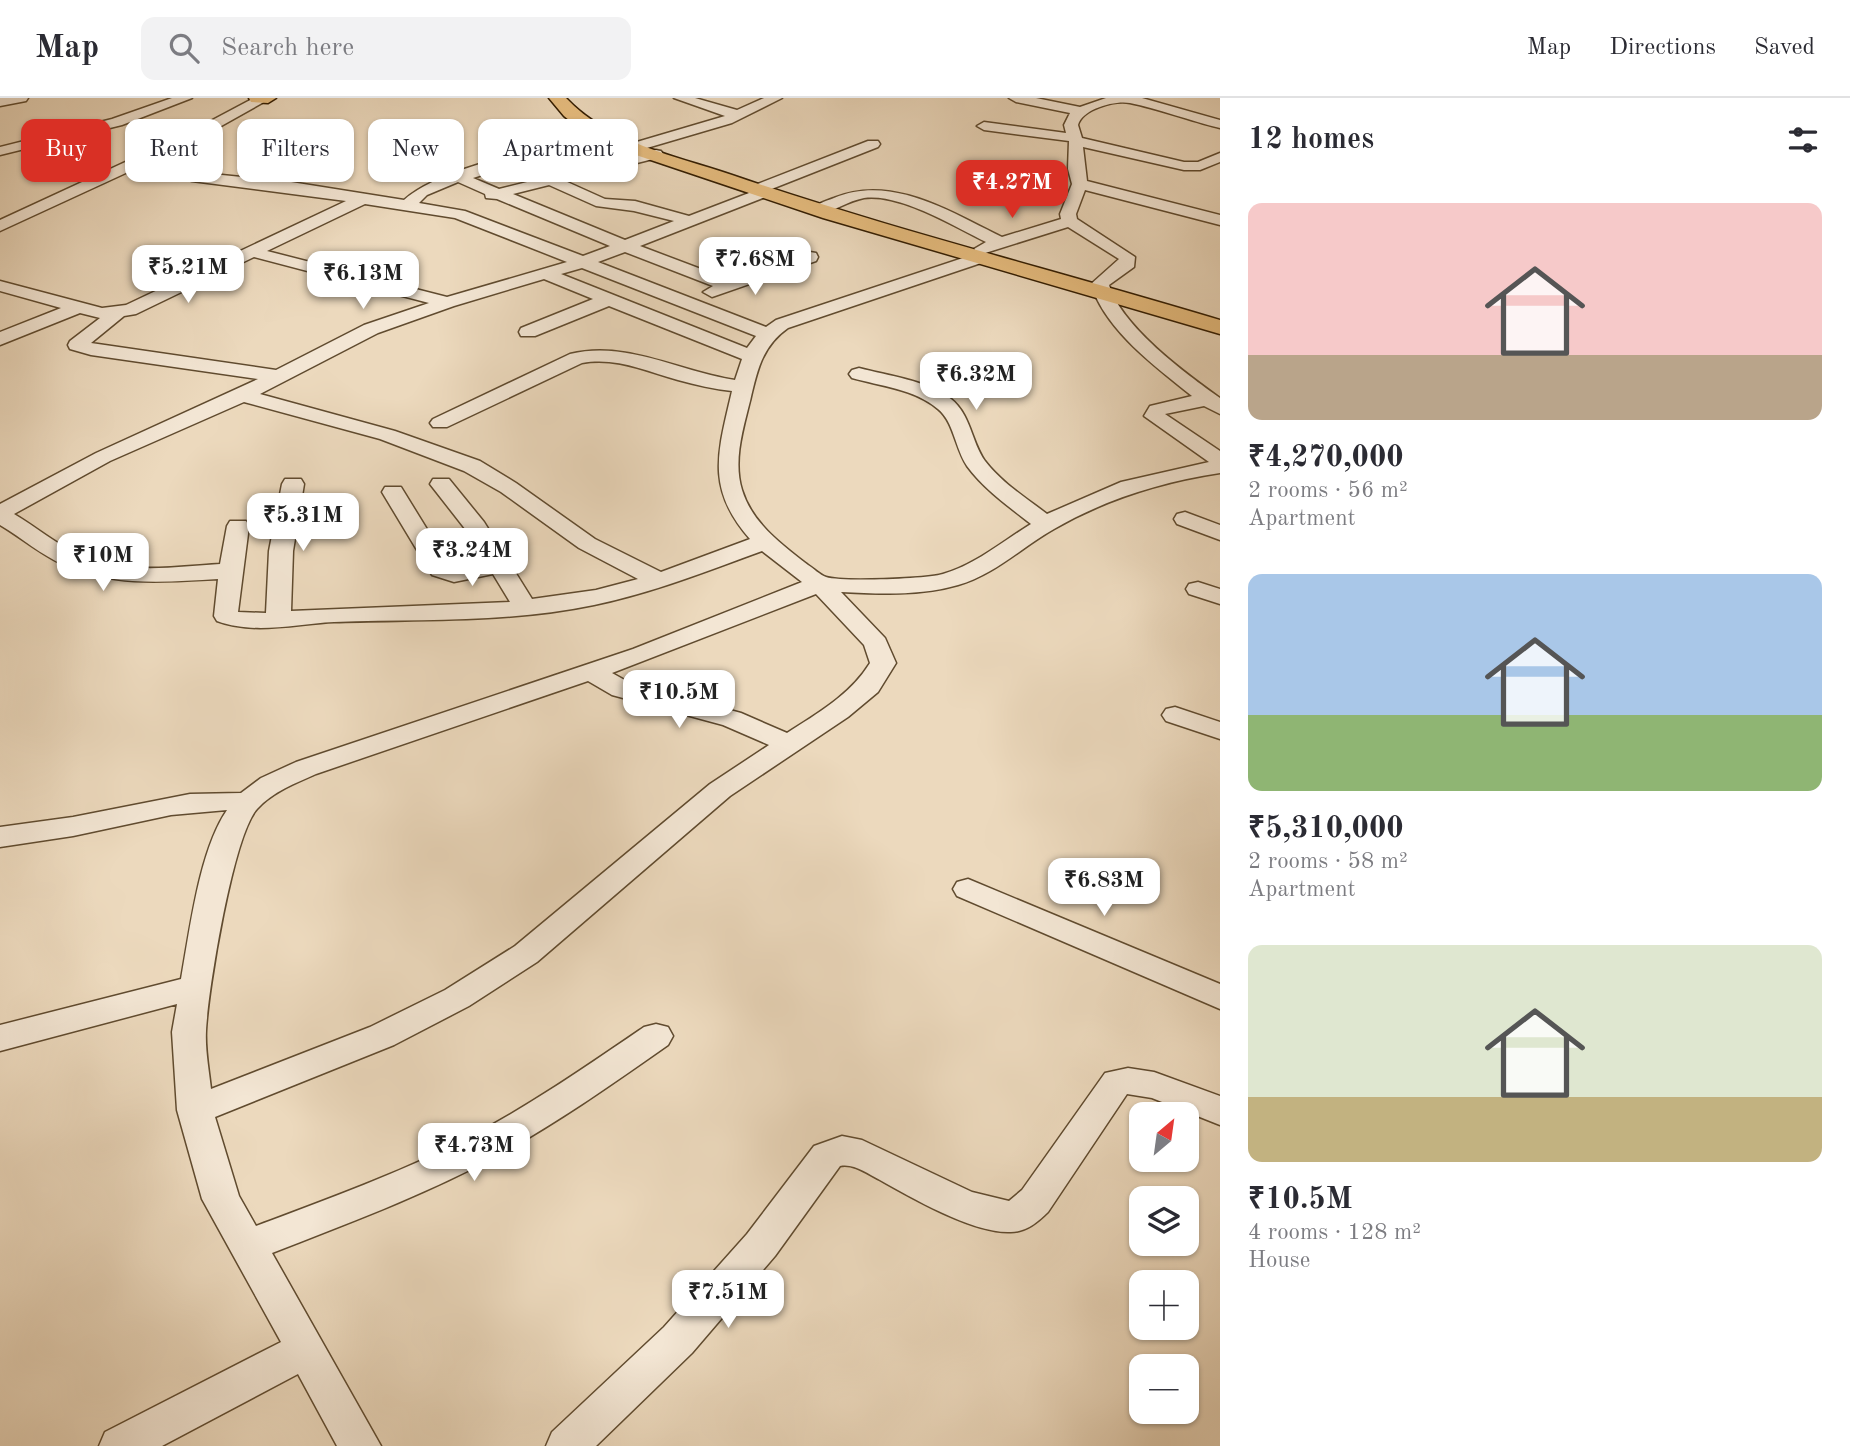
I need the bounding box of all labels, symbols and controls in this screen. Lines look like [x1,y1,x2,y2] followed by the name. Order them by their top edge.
[141,17,631,80] search box
[165,29,203,67] icon: search
[35,32,99,65] text: Map
[221,35,354,61] text: Search here
[1527,36,1571,60] text: Map
[1609,36,1716,60] text: Directions
[1754,36,1815,60] text: Saved
[21,119,111,182] chip: Buy
[125,119,223,182] chip: Rent
[237,119,354,182] chip: Filters
[368,119,464,182] chip: New
[478,119,638,182] chip: Apartment
[1784,121,1822,159] icon: filters
[1248,125,1374,155] text: 12 homes
[955,160,1069,220] pin: ₹4.27M
[972,171,1052,194] text: ₹4.27M
[698,238,812,297] pin: ₹7.68M
[131,246,245,305] pin: ₹5.21M
[715,248,795,271] text: ₹7.68M
[1472,248,1598,374] icon: home
[306,252,420,311] pin: ₹6.13M
[148,256,228,279] text: ₹5.21M
[323,262,403,285] text: ₹6.13M
[919,352,1033,412] pin: ₹6.32M
[936,363,1016,386] text: ₹6.32M
[1248,443,1404,473] text: ₹4,270,000
[1248,479,1408,502] text: 2 rooms · 56 m²
[246,494,360,553] pin: ₹5.31M
[263,504,343,527] text: ₹5.31M
[1248,507,1356,530] text: Apartment
[415,528,529,588] pin: ₹3.24M
[62,533,144,593] pin: ₹10M
[432,539,512,562] text: ₹3.24M
[73,544,133,567] text: ₹10M
[1472,619,1598,745] icon: home
[622,670,736,730] pin: ₹10.5M
[639,681,719,704] text: ₹10.5M
[1248,814,1404,844] text: ₹5,310,000
[1248,850,1408,873] text: 2 rooms · 58 m²
[1047,858,1161,918] pin: ₹6.83M
[1064,869,1144,892] text: ₹6.83M
[1248,878,1356,901] text: Apartment
[1472,990,1598,1116] icon: home
[1129,1102,1199,1172] north arrow
[1129,1102,1199,1424] map controls
[417,1124,531,1183] pin: ₹4.73M
[434,1134,514,1157] text: ₹4.73M
[1248,1185,1352,1215] text: ₹10.5M
[1129,1186,1199,1256] button: layers
[1248,1221,1421,1244] text: 4 rooms · 128 m²
[1248,1249,1310,1272] text: House
[671,1270,785,1330] pin: ₹7.51M
[1129,1270,1199,1340] button: +
[688,1281,768,1304] text: ₹7.51M
[1129,1354,1199,1424] button: −

